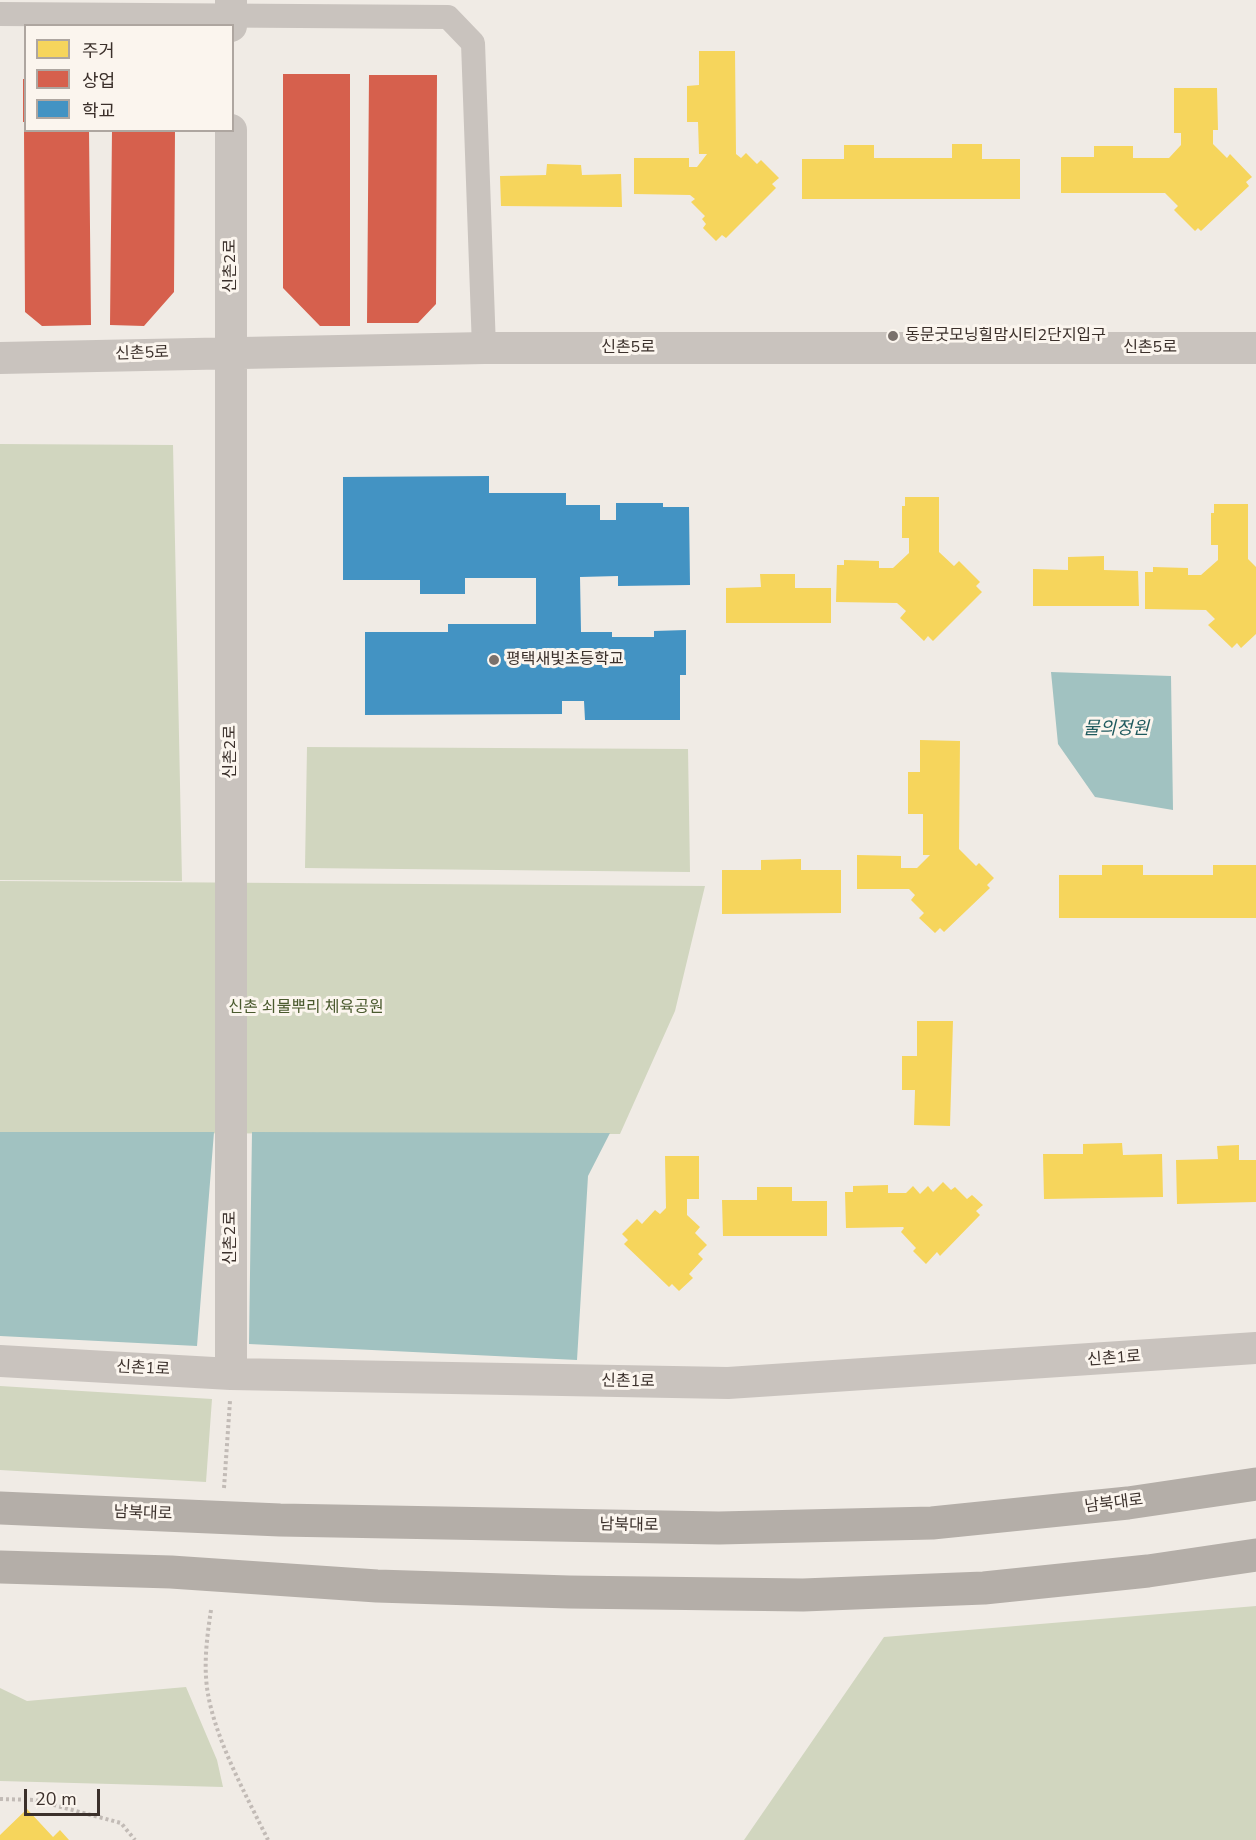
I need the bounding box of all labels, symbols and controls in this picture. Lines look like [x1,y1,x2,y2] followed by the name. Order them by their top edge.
[24,24,234,132] legend
[82,39,115,63] text: 주거
[82,69,115,93] text: 상업
[82,99,115,123] text: 학교
[221,239,241,293] street label: 신촌2로
[905,326,1106,346] place label: 동문굿모닝힐맘시티2단지입구
[886,329,900,343] marker: 동문굿모닝힐맘시티2단지입구
[601,338,655,358] street label: 신촌5로
[1123,338,1177,358] street label: 신촌5로
[115,343,169,365] street label: 신촌5로
[506,650,624,670] place label: 평택새빛초등학교
[487,653,501,667] marker: 평택새빛초등학교
[1083,719,1149,741] water label: 물의정원
[221,725,241,779] street label: 신촌2로
[228,998,384,1018] park label: 신촌 쇠물뿌리 체육공원
[221,1211,241,1265] street label: 신촌2로
[1087,1348,1141,1370] street label: 신촌1로
[116,1358,170,1380] street label: 신촌1로
[601,1372,655,1392] street label: 신촌1로
[1084,1491,1144,1517] street label: 남북대로
[113,1503,173,1525] street label: 남북대로
[599,1516,659,1536] street label: 남북대로
[27,1777,104,1815] scale bar
[35,1787,77,1811] text: 20 m

